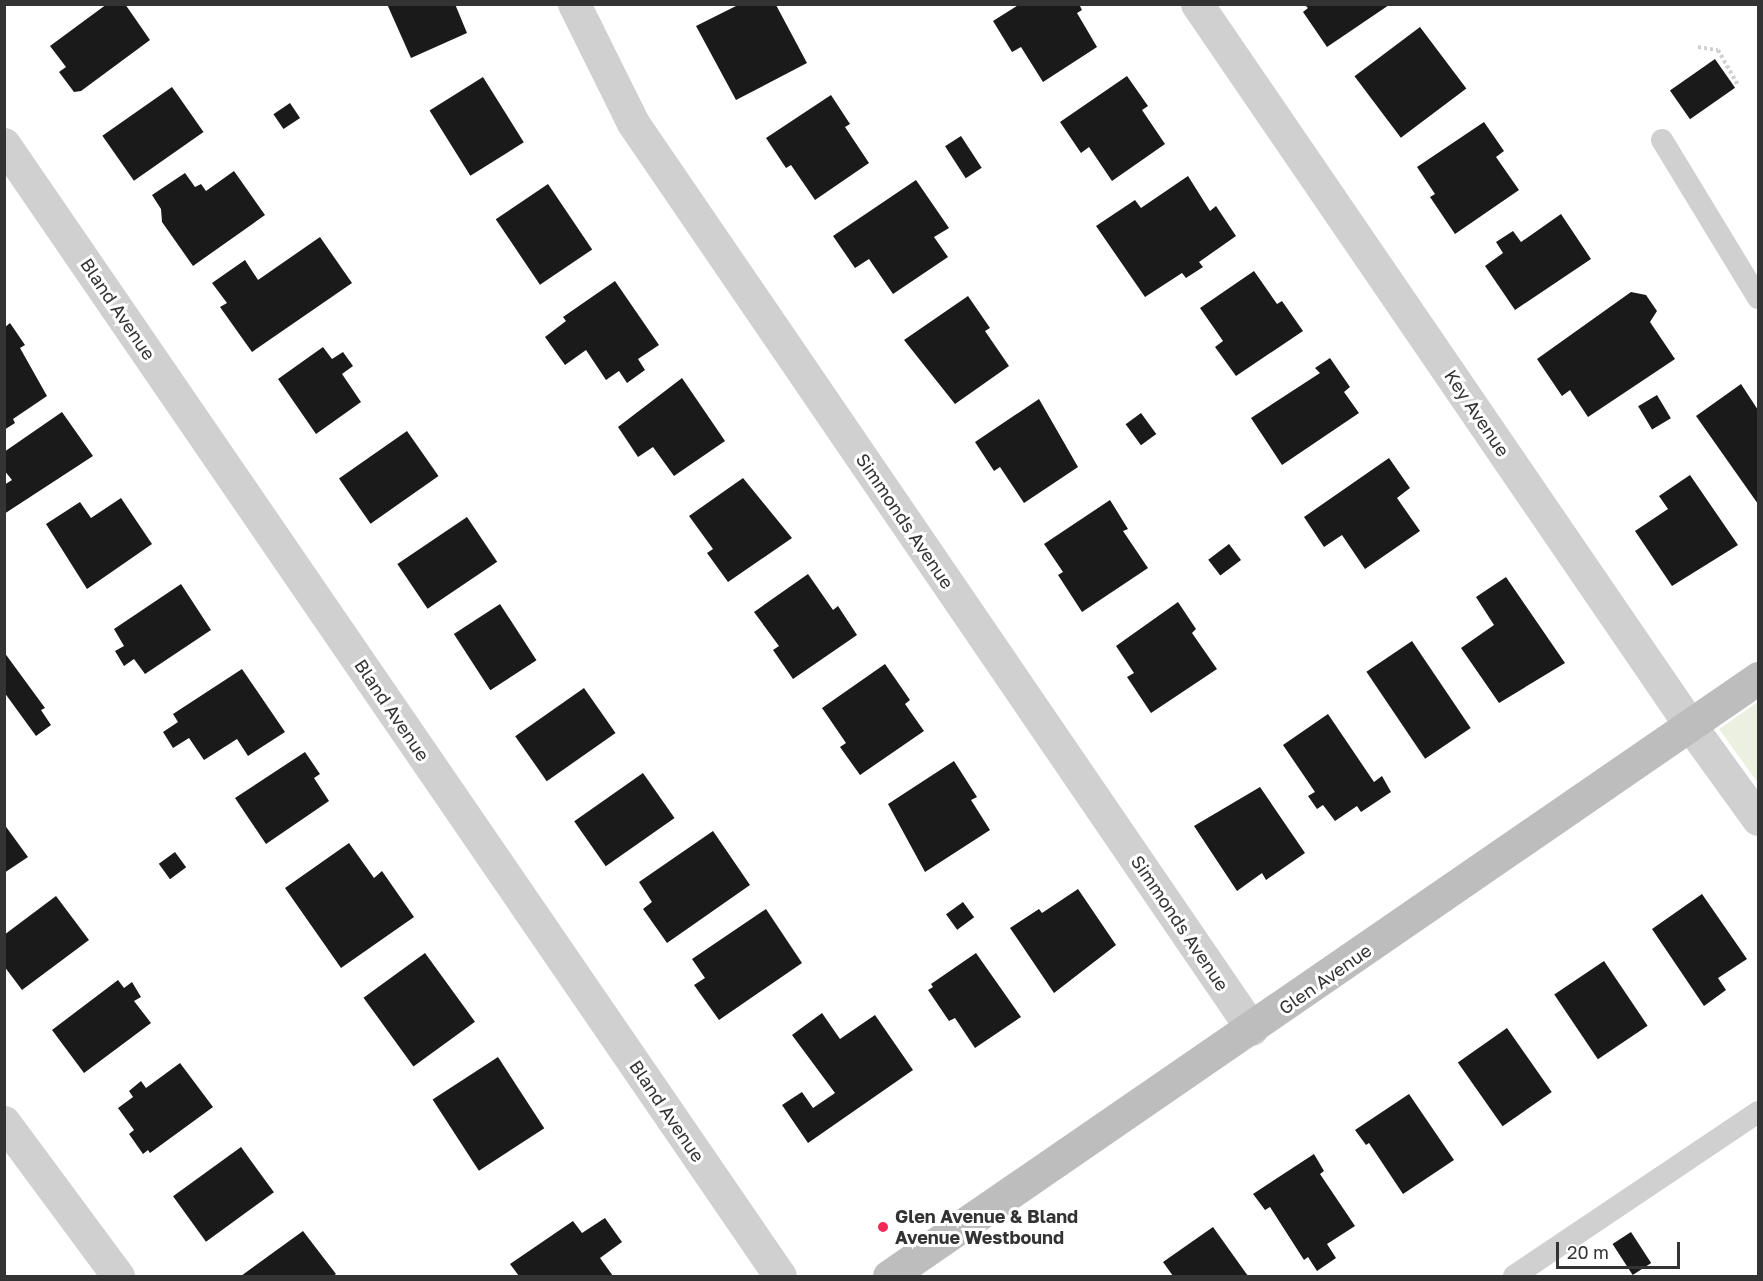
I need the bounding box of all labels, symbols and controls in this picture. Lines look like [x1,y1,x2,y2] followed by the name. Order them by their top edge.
[76,254,160,364] street label: Bland Avenue
[1440,365,1514,461] street label: Key Avenue
[852,449,958,593] street label: Simmonds Avenue
[350,655,434,765] street label: Bland Avenue
[1127,851,1233,995] street label: Simmonds Avenue
[1275,939,1375,1019] street label: Glen Avenue
[625,1056,709,1166] street label: Bland Avenue
[895,1206,1078,1248] place label: Glen Avenue & Bland Avenue Westbound
[876,1220,890,1234] marker: Glen Avenue & Bland Avenue Westbound
[1559,1230,1684,1268] scale bar
[1567,1241,1609,1263] text: 20 m

